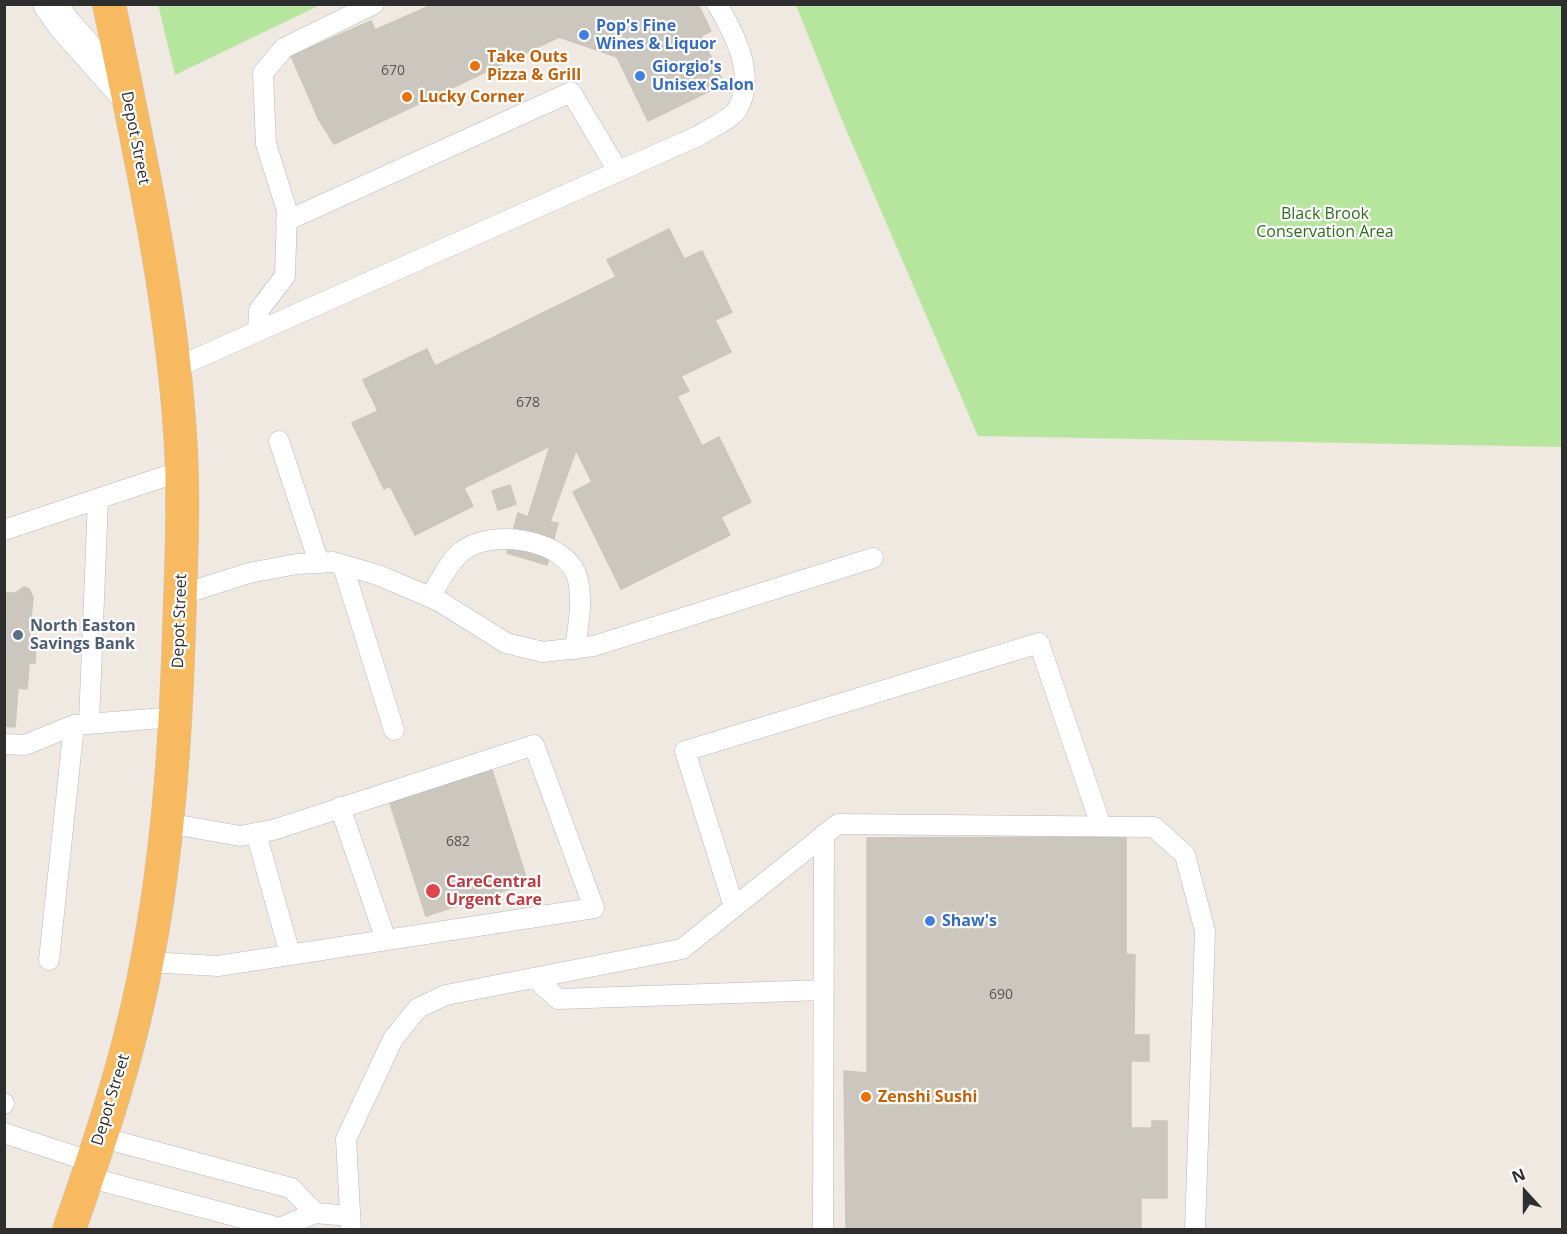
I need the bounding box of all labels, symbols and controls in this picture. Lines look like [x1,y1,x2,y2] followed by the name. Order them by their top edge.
[596,16,716,54] place label: Pop's Fine Wines & Liquor
[577,28,591,42] marker: Pop's Fine Wines & Liquor
[487,47,581,85] place label: Take Outs Pizza & Grill
[652,57,754,95] place label: Giorgio's Unisex Salon
[468,59,482,73] marker: Take Outs Pizza & Grill
[381,63,405,79] house number: 670
[633,69,647,83] marker: Giorgio's Unisex Salon
[419,87,525,107] place label: Lucky Corner
[117,90,153,186] street label: Depot Street
[400,90,414,104] marker: Lucky Corner
[1256,204,1394,242] park label: Black Brook Conservation Area
[516,395,540,411] house number: 678
[169,573,191,669] street label: Depot Street
[30,616,136,654] place label: North Easton Savings Bank
[11,628,25,642] marker: North Easton Savings Bank
[446,834,470,850] house number: 682
[446,872,542,910] place label: CareCentral Urgent Care
[424,882,442,900] marker: CareCentral Urgent Care
[942,911,997,931] place label: Shaw's
[923,914,937,928] marker: Shaw's
[989,987,1013,1003] house number: 690
[88,1052,134,1148] street label: Depot Street
[878,1087,977,1107] place label: Zenshi Sushi
[859,1090,873,1104] marker: Zenshi Sushi
[1495,1162,1555,1222] north arrow
[1509,1163,1529,1188] text: N

